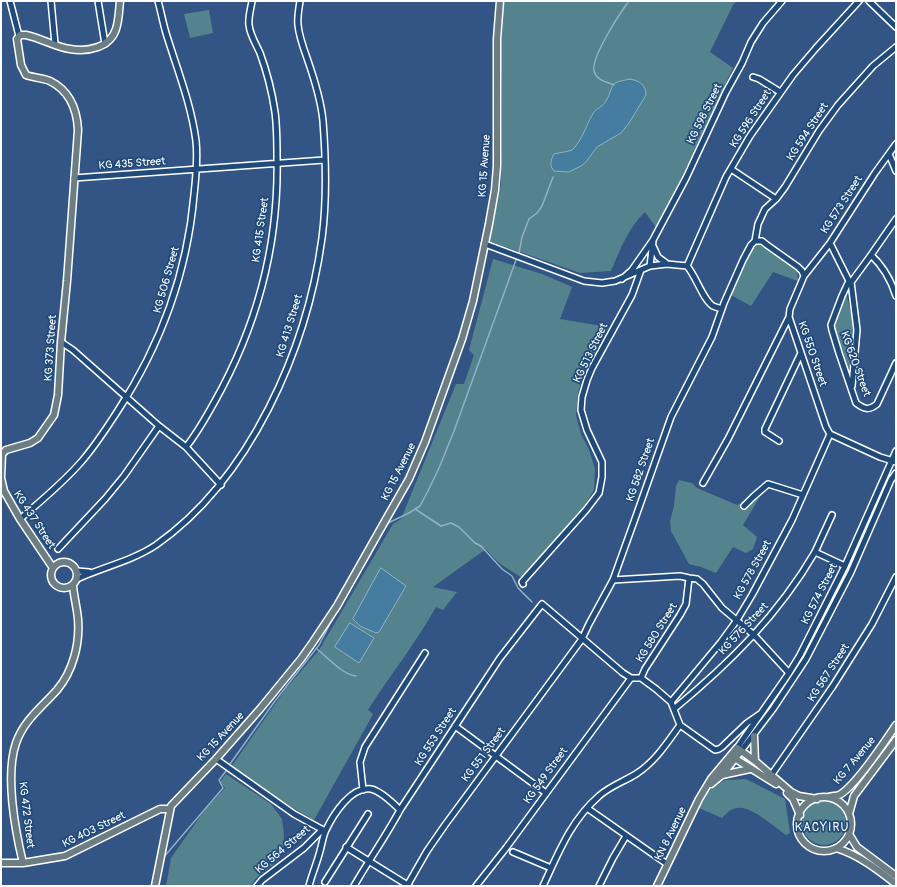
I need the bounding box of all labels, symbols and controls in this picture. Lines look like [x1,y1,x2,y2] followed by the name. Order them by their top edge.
[685,82,725,146] street label: KG 598 Street
[727,87,775,151] street label: KG 596 Street
[784,101,832,163] street label: KG 594 Street
[476,134,494,198] street label: KG 15 Avenue
[98,155,166,173] street label: KG 435 Street
[818,174,866,236] street label: KG 573 Street
[250,197,272,263] street label: KG 415 Street
[151,245,183,315] street label: KG 506 Street
[274,293,306,359] street label: KG 413 Street
[42,314,60,382] street label: KG 373 Street
[795,320,829,388] street label: KG 550 Street
[571,321,611,385] street label: KG 513 Street
[837,330,873,398] street label: KG 620 Street
[624,437,658,503] street label: KG 582 Street
[379,441,419,503] street label: KG 15 Avenue
[10,488,58,552] street label: KG 437 Street
[731,538,775,602] street label: KG 578 Street
[799,561,841,627] street label: KG 574 Street
[716,600,772,658] street label: KG 576 Street
[634,601,680,665] street label: KG 580 Street
[805,641,853,705] street label: KG 567 Street
[412,705,460,769] street label: KG 553 Street
[195,710,247,764] street label: KG 15 Avenue
[459,725,509,785] street label: KG 551 Street
[831,734,879,788] street label: KG 7 Avenue
[521,745,571,807] street label: KG 549 Street
[15,781,37,849] street label: KG 472 Street
[652,805,690,863] street label: KN 8 Avenue
[60,809,128,851] street label: KG 403 Street
[795,821,849,835] district label: KACYIRU
[253,823,313,877] street label: KG 564 Street

